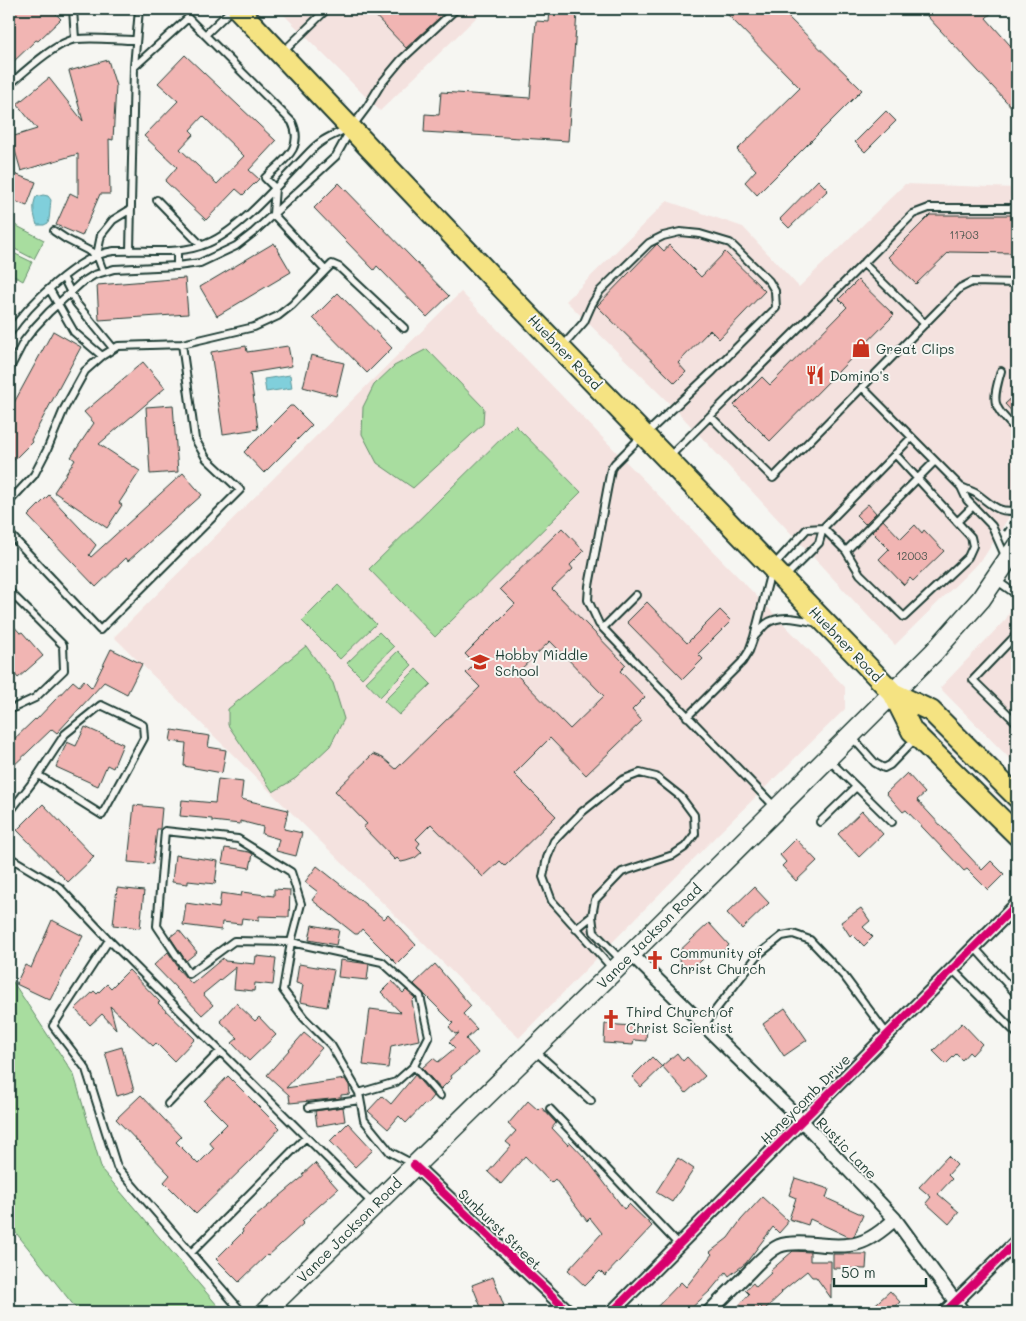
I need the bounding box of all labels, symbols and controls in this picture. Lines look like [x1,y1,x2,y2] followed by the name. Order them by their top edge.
[949,227,979,242] house number: 11703
[524,310,606,394] street label: Huebner Road
[850,337,872,359] shop icon: Great Clips
[876,339,955,358] place label: Great Clips
[804,364,826,386] restaurant icon: Domino's
[830,366,889,385] place label: Domino's
[896,548,928,563] house number: 12003
[805,602,887,686] street label: Huebner Road
[495,645,588,680] place label: Hobby Middle School
[469,651,491,673] school or university icon: Hobby Middle School
[592,879,706,993] street label: Vance Jackson Road
[670,943,765,978] place label: Community of Christ Church
[644,949,666,971] church icon: Community of Christ Church
[626,1002,734,1037] place label: Third Church of Christ Scientist
[600,1008,622,1030] church icon: Third Church of Christ Scientist
[756,1050,854,1148] street label: Honeycomb Drive
[813,1113,881,1183] street label: Rustic Lane
[292,1173,406,1287] street label: Vance Jackson Road
[454,1184,546,1274] street label: Sunburst Street
[834,1256,926,1288] scale bar
[841,1262,876,1282] text: 50 m

